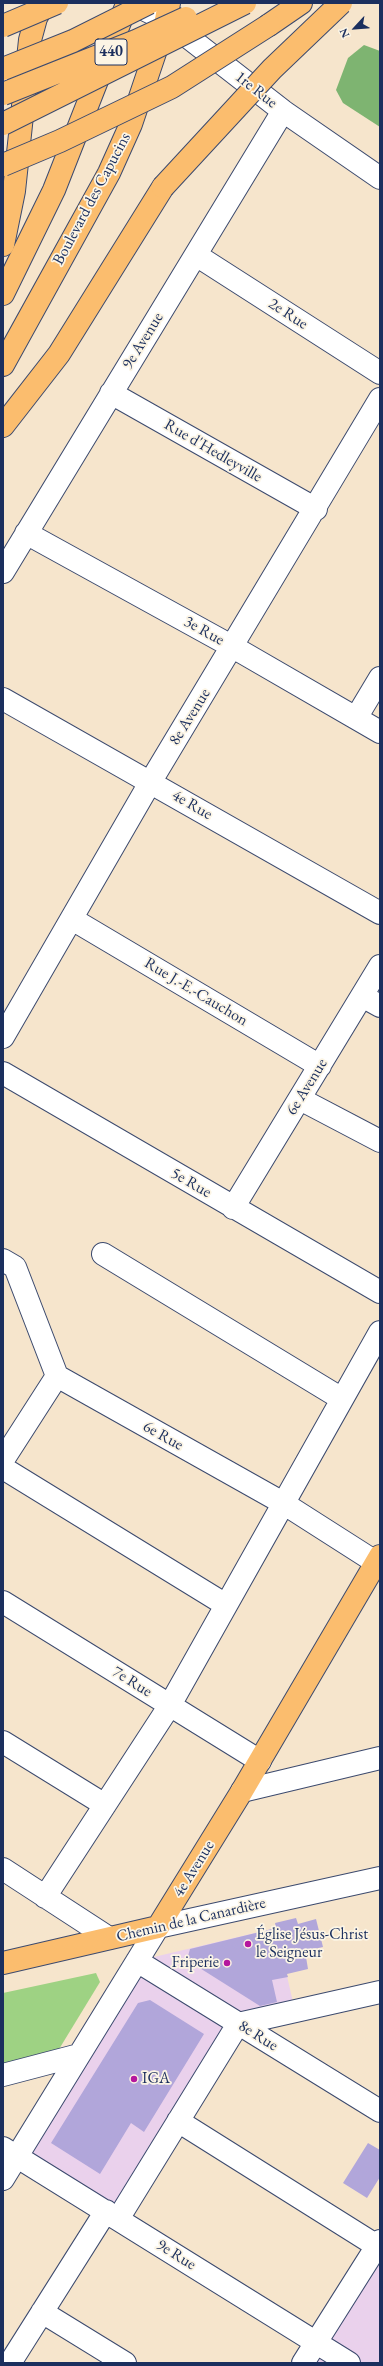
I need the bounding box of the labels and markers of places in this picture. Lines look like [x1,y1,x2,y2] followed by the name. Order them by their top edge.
[256,1925,368,1963] place label: Église Jésus-Christ le Seigneur
[243,1939,253,1949] marker: Église Jésus-Christ le Seigneur
[171,1953,219,1973] place label: Friperie
[222,1958,232,1968] marker: Friperie
[142,2069,170,2089] place label: IGA
[129,2074,139,2084] marker: IGA

